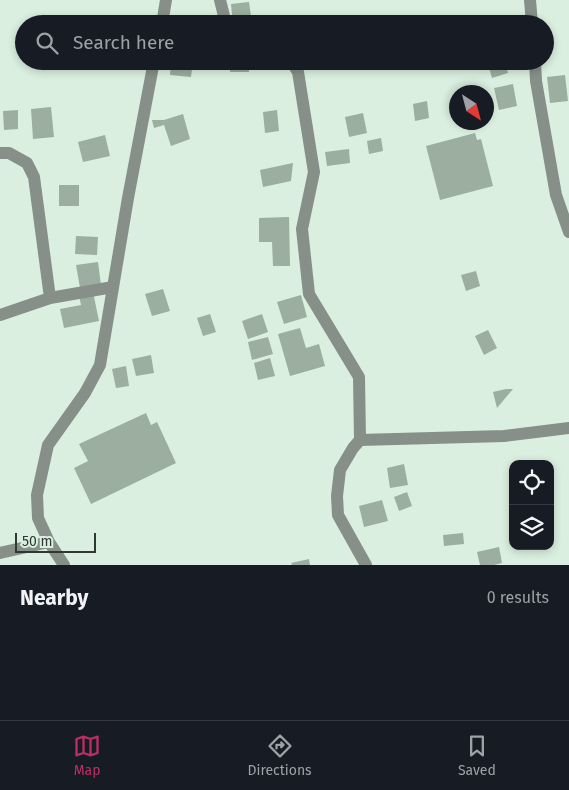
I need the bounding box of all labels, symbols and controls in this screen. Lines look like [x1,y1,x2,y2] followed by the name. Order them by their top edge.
[15,15,554,70] search box
[33,29,61,57] icon: search
[73,31,174,54] text: Search here
[449,85,494,130] north arrow
[509,460,554,550] map controls
[509,460,554,505] button: locate
[509,505,554,550] button: layers
[15,530,96,553] scale bar
[22,533,53,550] text: 50 m
[20,585,88,611] text: Nearby
[487,588,549,607] text: 0 results
[73,732,101,779] tab: Map
[247,732,312,779] tab: Directions
[458,732,496,779] tab: Saved

